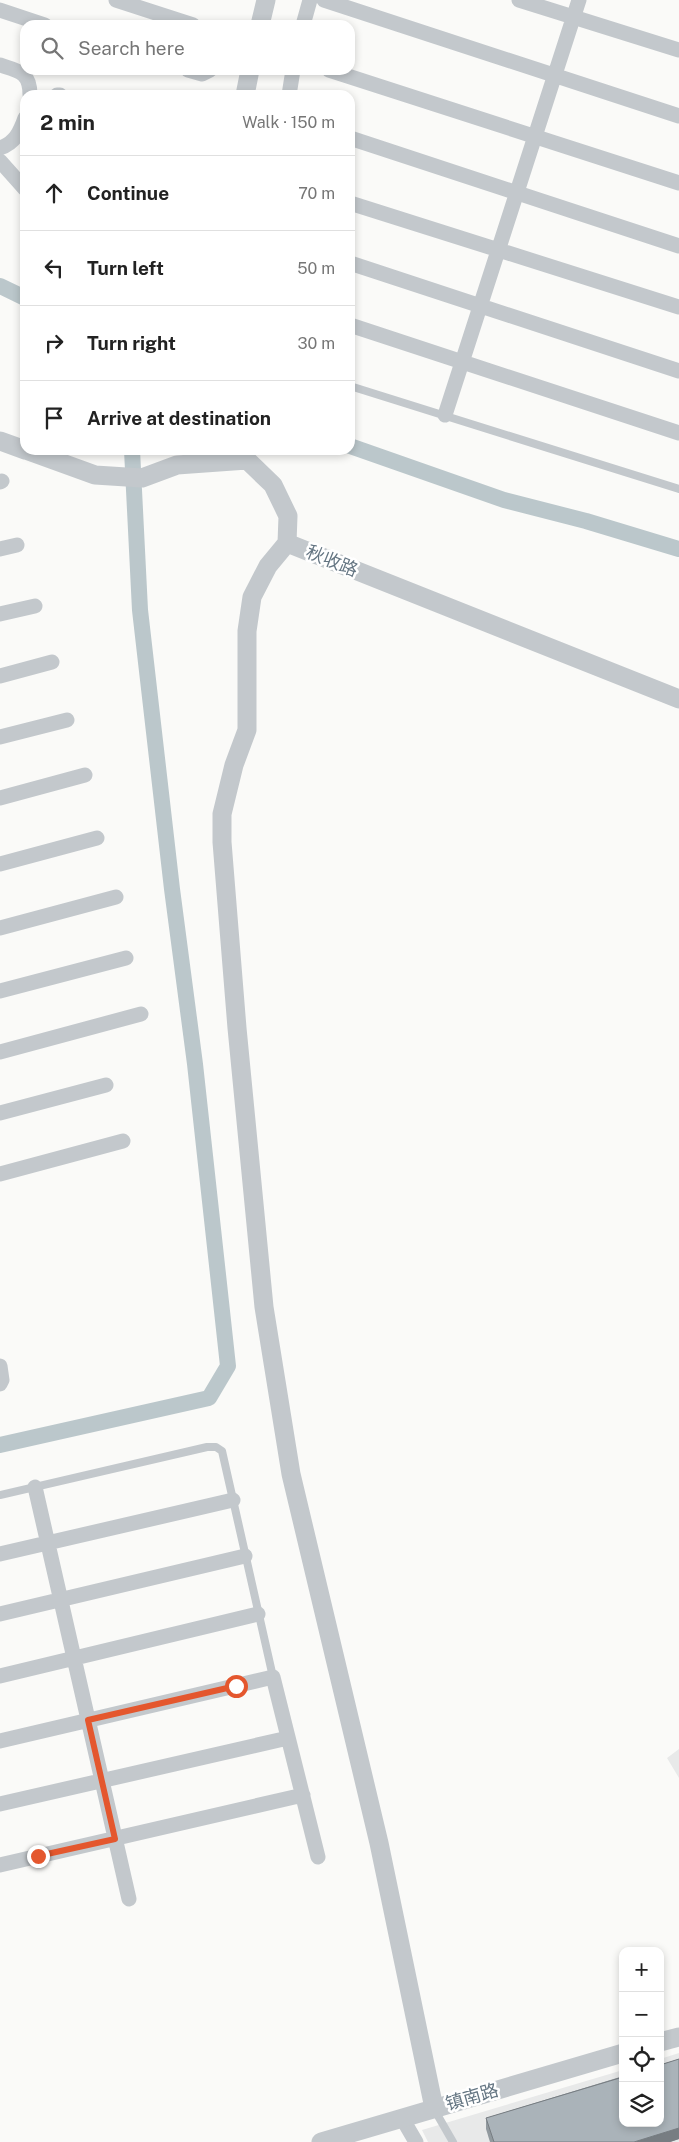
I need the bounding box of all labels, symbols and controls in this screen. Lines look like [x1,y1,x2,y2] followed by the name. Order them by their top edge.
[20,20,355,75] search box
[38,34,66,62] icon: search
[78,37,185,59] text: Search here
[40,110,95,135] text: 2 min
[242,113,335,132] text: Walk · 150 m
[40,179,68,207] icon: ahead
[87,182,169,204] text: Continue
[298,184,335,203] text: 70 m
[40,254,68,282] icon: left
[87,257,164,279] text: Turn left
[297,259,335,278] text: 50 m
[40,329,68,357] icon: right
[87,332,176,354] text: Turn right
[298,334,335,353] text: 30 m
[40,404,68,432] icon: arrive
[87,407,271,429] text: Arrive at destination
[303,541,361,580] street label: 秋收路
[225,1675,248,1698] route start
[27,1845,50,1868] route end
[619,1947,664,2127] map controls
[619,1947,664,1992] button: +
[619,1992,664,2037] button: −
[619,2037,664,2082] button: locate
[443,2079,501,2114] street label: 镇南路
[619,2082,664,2127] button: layers

